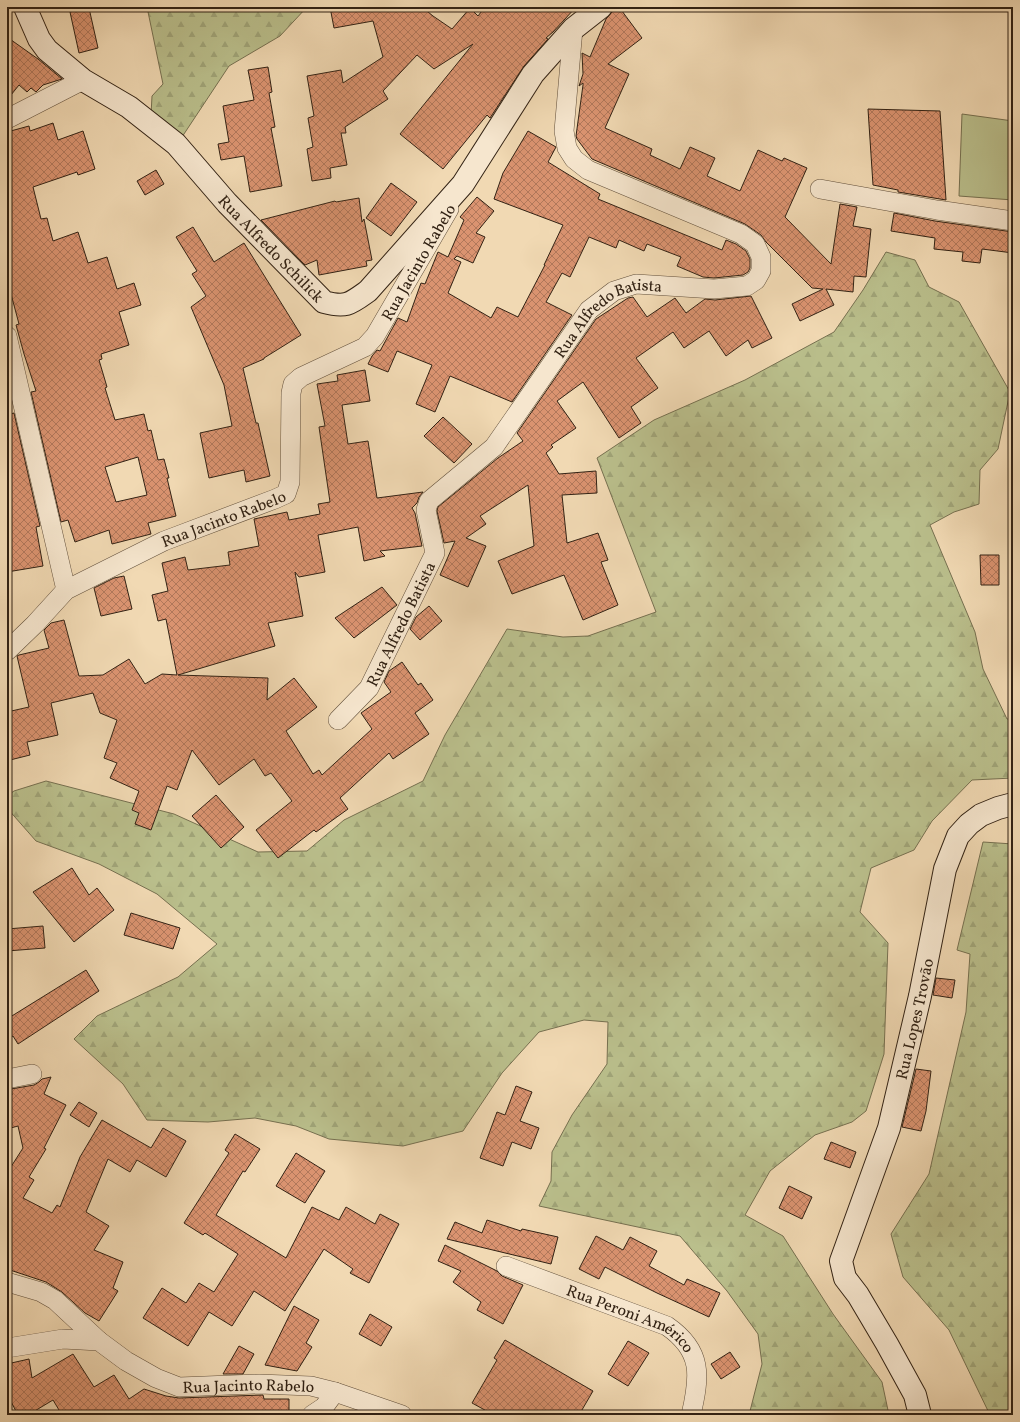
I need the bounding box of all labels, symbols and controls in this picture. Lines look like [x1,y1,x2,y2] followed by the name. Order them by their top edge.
[212,191,328,309] street label: Rua Alfredo Schilick
[377,201,462,325] street label: Rua Jacinto Rabelo
[550,275,663,363] street label: Rua Alfredo Batista
[159,486,290,554] street label: Rua Jacinto Rabelo
[362,559,442,691] street label: Rua Alfredo Batista
[892,957,940,1082] street label: Rua Lopes Trovão
[563,1280,699,1358] street label: Rua Peroni Américo
[182,1375,315,1400] street label: Rua Jacinto Rabelo

